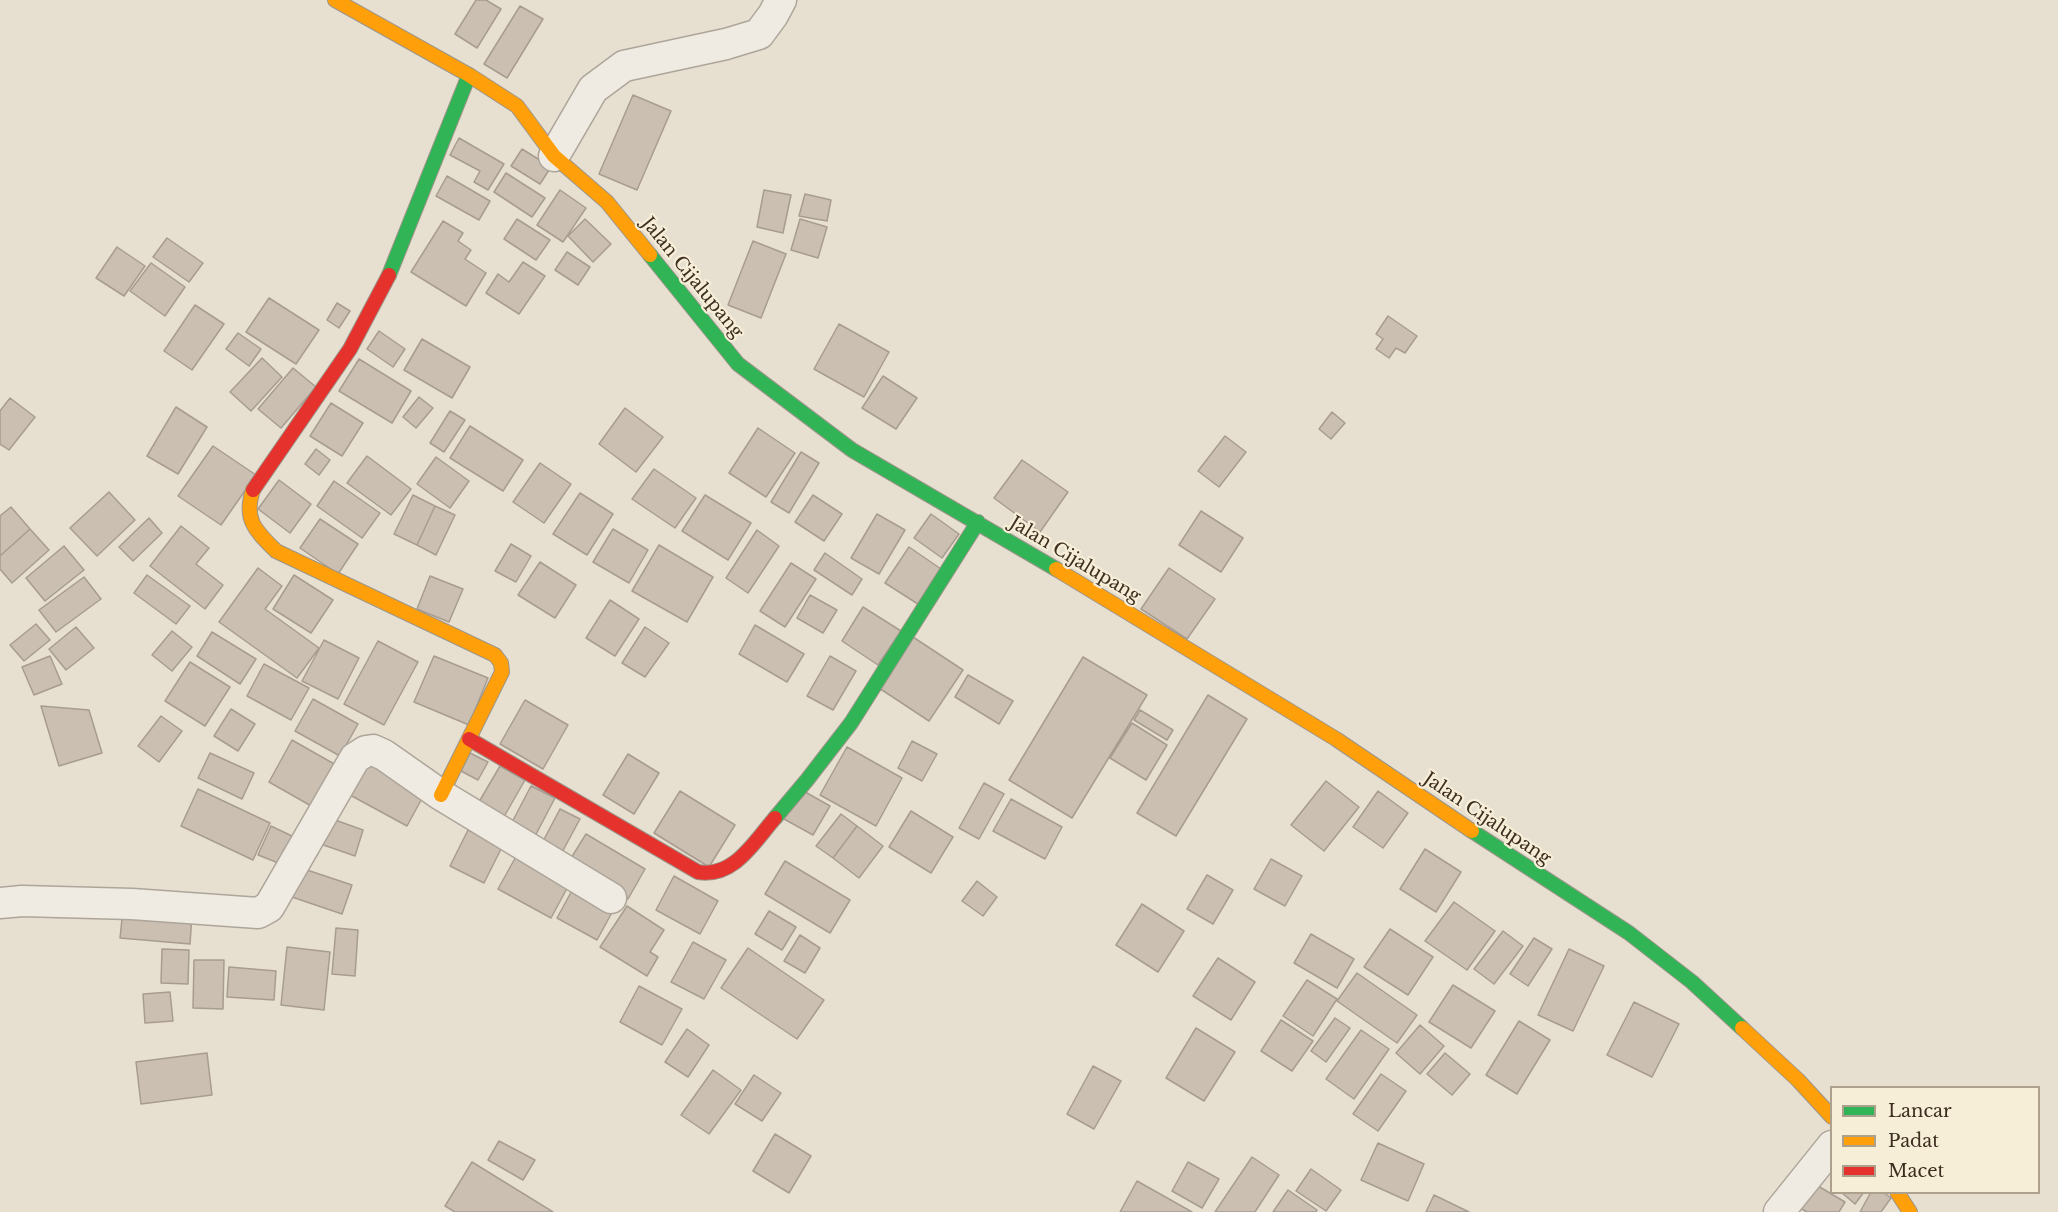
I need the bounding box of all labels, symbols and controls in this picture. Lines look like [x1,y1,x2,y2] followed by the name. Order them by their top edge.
[637,213,747,343] street label: Jalan Cijalupang
[1006,512,1144,608] street label: Jalan Cijalupang
[1419,768,1555,870] street label: Jalan Cijalupang
[1830,1086,2040,1194] legend
[1888,1100,1952,1122] text: Lancar
[1888,1130,1939,1152] text: Padat
[1888,1160,1944,1182] text: Macet

